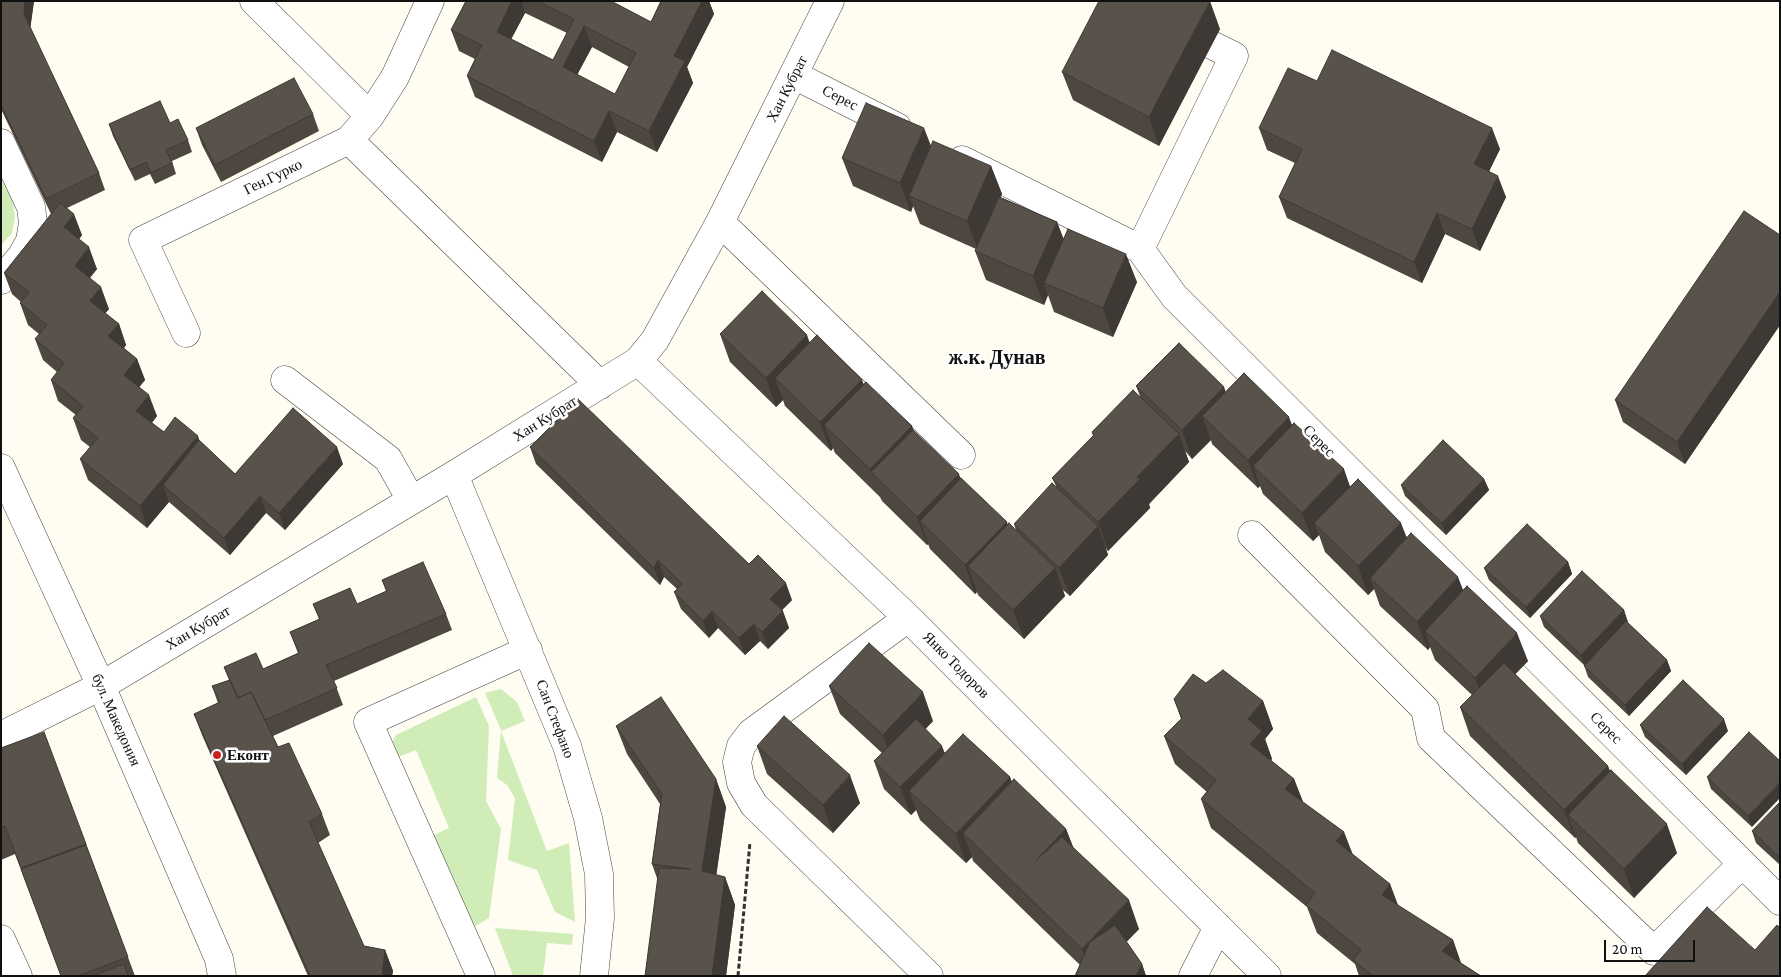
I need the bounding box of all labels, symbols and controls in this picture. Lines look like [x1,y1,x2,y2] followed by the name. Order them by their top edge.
[763,53,811,125] street label: Хан Кубрат
[819,81,861,115] street label: Серес
[241,155,305,199] street label: Ген.Гурко
[948,346,1046,370] district label: ж.к. Дунав
[510,392,580,446] street label: Хан Кубрат
[1299,421,1339,461] street label: Серес
[162,602,234,654] street label: Хан Кубрат
[919,628,993,702] street label: Янко Тодоров
[88,671,144,769] street label: бул. Македония
[532,677,578,761] street label: Сан Стефано
[1586,708,1626,748] street label: Серес
[227,746,269,764] place label: Еконт
[211,749,223,761] marker: Еконт
[1606,930,1697,962] scale bar
[1612,941,1643,957] text: 20 m

